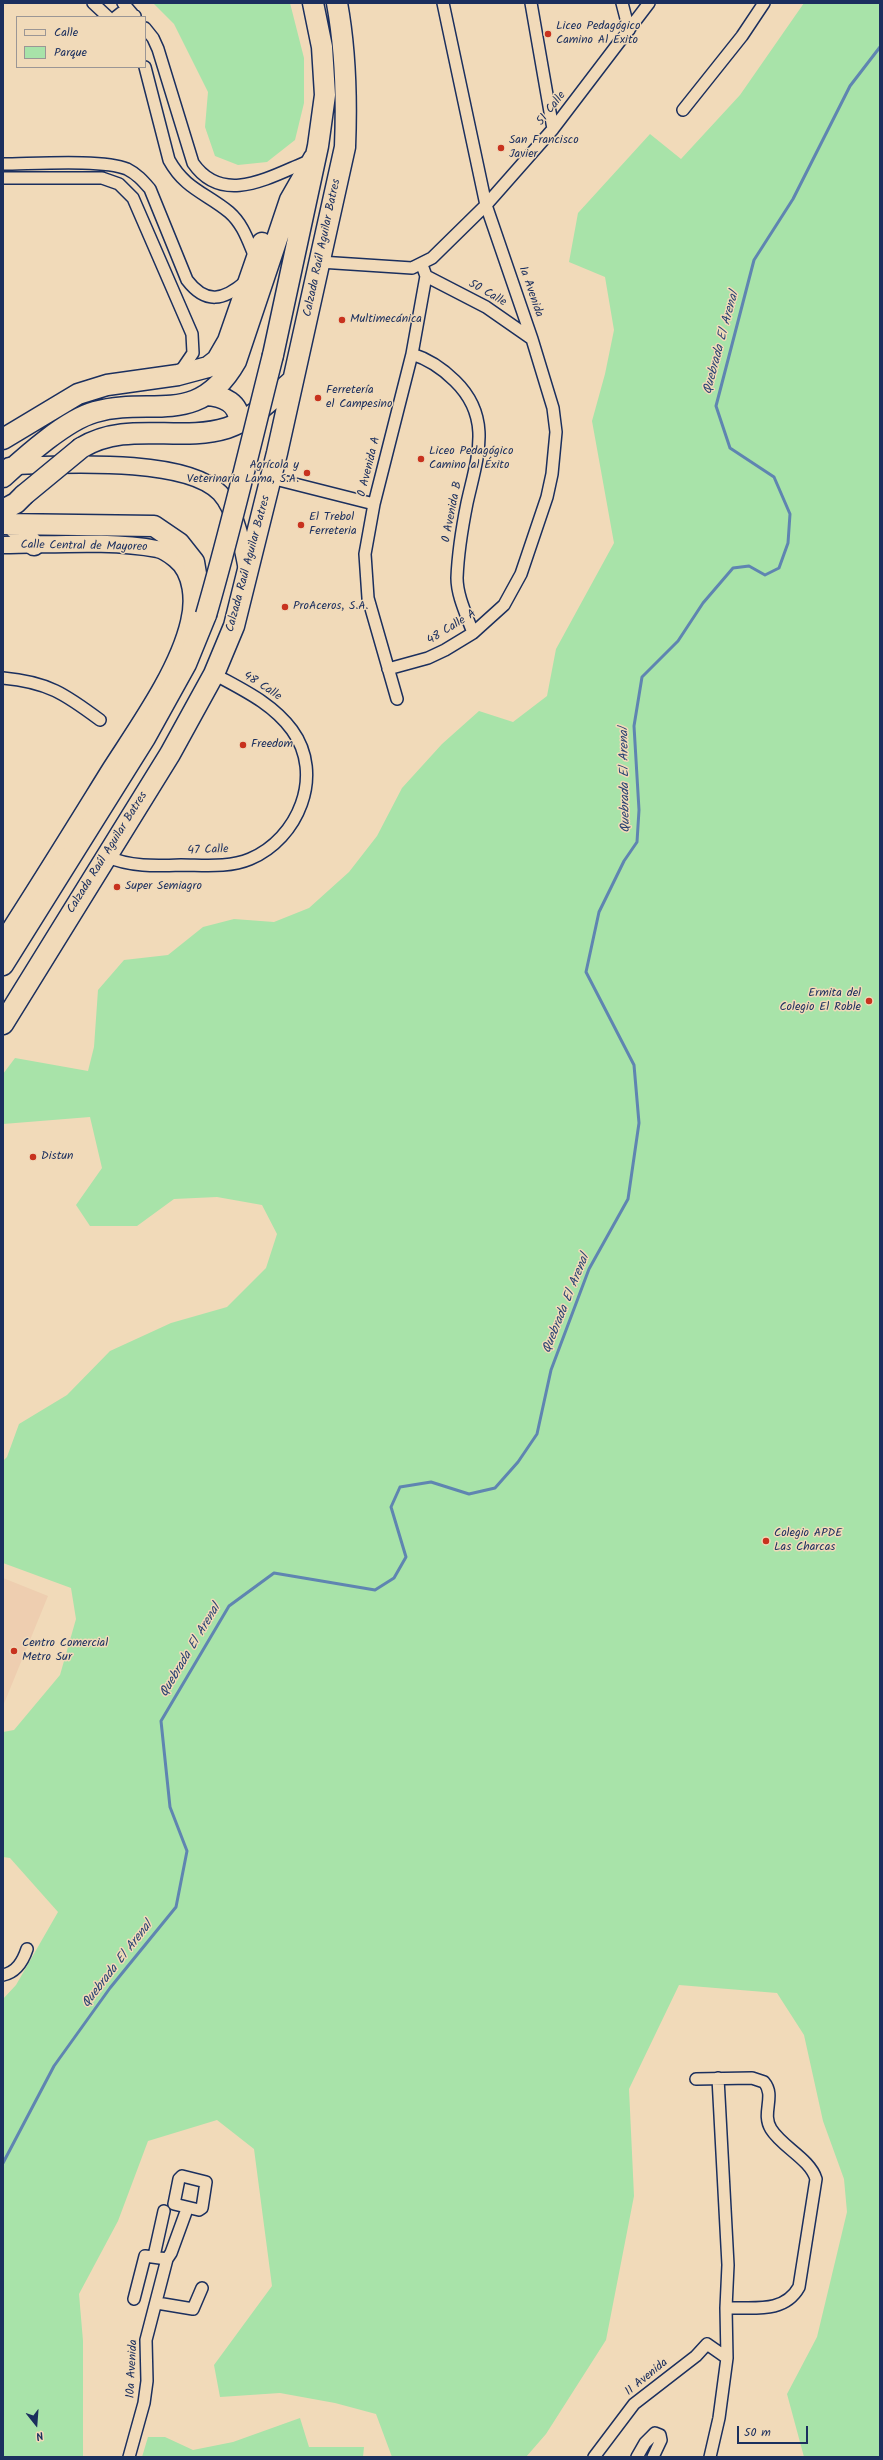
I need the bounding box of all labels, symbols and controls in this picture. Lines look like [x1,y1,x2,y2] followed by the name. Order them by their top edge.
[16,16,146,68] legend
[556,20,640,48] place label: Liceo Pedagógico Camino Al Éxito
[54,23,78,42] text: Calle
[543,29,553,39] marker: Liceo Pedagógico Camino Al Éxito
[54,43,87,62] text: Parque
[534,89,570,129] street label: 51 Calle
[509,134,579,162] place label: San Francisco Javier
[496,143,506,153] marker: San Francisco Javier
[301,178,345,318] street label: Calzada Raúl Aguilar Batres
[515,265,545,319] street label: 1a Avenida
[465,277,509,311] street label: 50 Calle
[701,290,743,396] water label: Quebrada El Arenal
[350,313,422,327] place label: Multimecánica
[337,315,347,325] marker: Multimecánica
[326,384,392,412] place label: Ferretería el Campesino
[313,393,323,403] marker: Ferretería el Campesino
[356,435,384,499] street label: 0 Avenida A
[429,445,513,473] place label: Liceo Pedagógico Camino al Éxito
[416,454,426,464] marker: Liceo Pedagógico Camino al Éxito
[187,459,299,487] place label: Agrícola y Veterinaria Lama, S.A.
[302,468,312,478] marker: Agrícola y Veterinaria Lama, S.A.
[440,480,466,544] street label: 0 Avenida B
[224,494,274,634] street label: Calzada Raúl Aguilar Batres
[309,511,357,539] place label: El Trebol Ferreteria
[296,520,306,530] marker: El Trebol Ferreteria
[20,539,148,555] street label: Calle Central de Mayoreo
[293,600,368,614] place label: ProAceros, S.A.
[280,602,290,612] marker: ProAceros, S.A.
[425,607,479,649] street label: 48 Calle A
[240,669,284,705] street label: 48 Calle
[617,727,635,833] water label: Quebrada El Arenal
[251,738,293,752] place label: Freedom
[238,740,248,750] marker: Freedom
[65,790,151,916] street label: Calzada Raúl Aguilar Batres
[187,843,229,859] street label: 47 Calle
[125,880,202,894] place label: Super Semiagro
[112,882,122,892] marker: Super Semiagro
[779,987,861,1015] place label: Ermita del Colegio El Roble
[864,996,874,1006] marker: Ermita del Colegio El Roble
[41,1150,74,1164] place label: Distun
[28,1152,38,1162] marker: Distun
[540,1252,594,1356] water label: Quebrada El Arenal
[774,1527,842,1555] place label: Colegio APDE Las Charcas
[761,1536,771,1546] marker: Colegio APDE Las Charcas
[157,1602,225,1700] water label: Quebrada El Arenal
[22,1637,108,1665] place label: Centro Comercial Metro Sur
[9,1646,19,1656] marker: Centro Comercial Metro Sur
[79,1919,157,2011] water label: Quebrada El Arenal
[124,2339,142,2399] street label: 10a Avenida
[623,2356,671,2400] street label: 11 Avenida
[16,2404,56,2444] north arrow
[739,2418,810,2444] scale bar
[744,2423,771,2442] text: 50 m
[34,2426,45,2445] text: N

